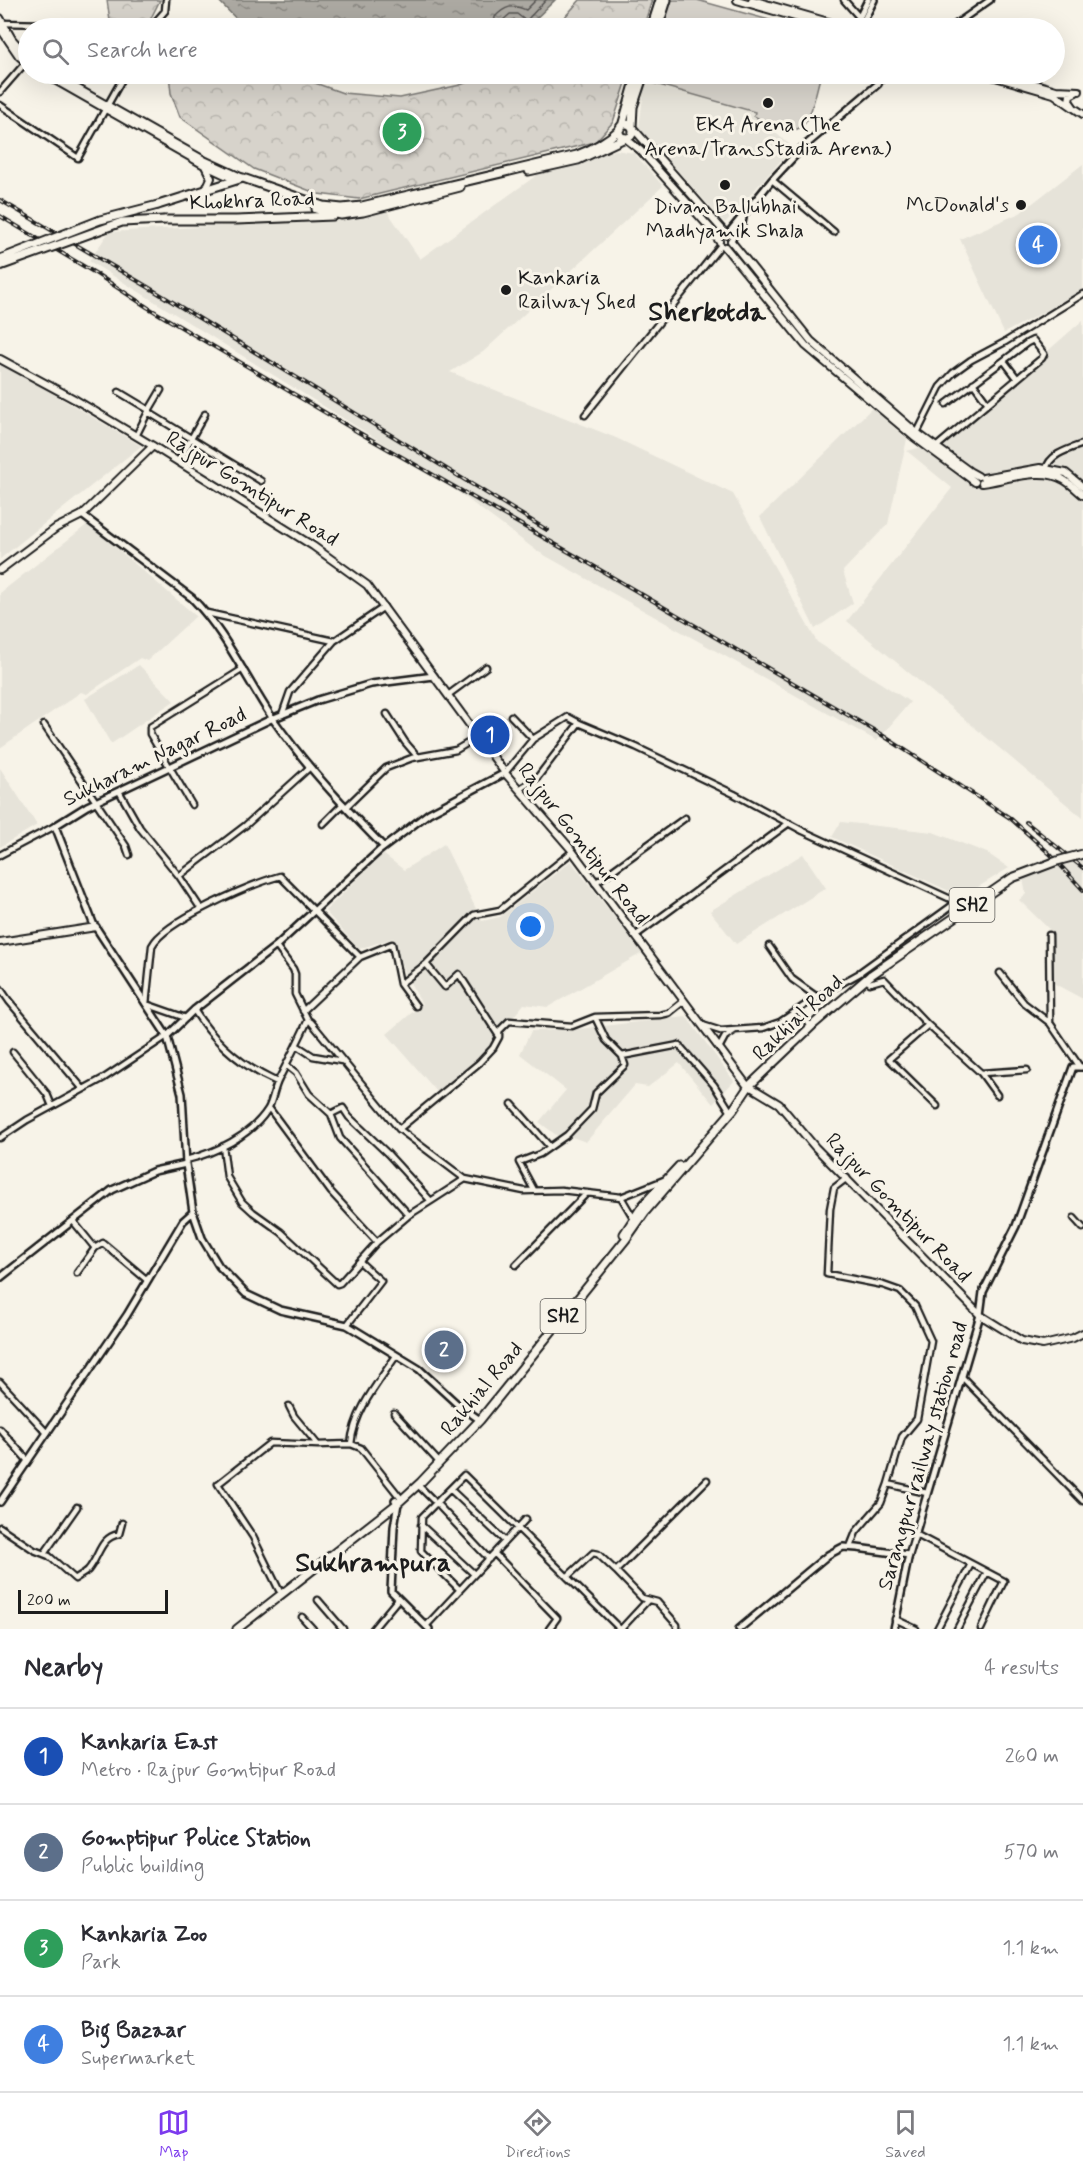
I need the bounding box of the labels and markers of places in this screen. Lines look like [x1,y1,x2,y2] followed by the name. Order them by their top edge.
[761,96,775,110] marker: EKA Arena (The Arena/TransStadia Arena)
[382,110,422,154] pin: 3
[645,111,892,163] place label: EKA Arena (The Arena/TransStadia Arena)
[718,178,732,192] marker: Divan Ballubhai Madhyamik Shala
[906,191,1009,219] place label: McDonald's
[646,193,804,245] place label: Divan Ballubhai Madhyamik Shala
[1014,198,1028,212] marker: McDonald's
[1018,222,1058,268] pin: 4
[518,264,636,316] place label: Kankaria Railway Shed
[499,283,513,297] marker: Kankaria Railway Shed
[470,712,510,758] pin: 1
[424,1328,464,1372] pin: 2

